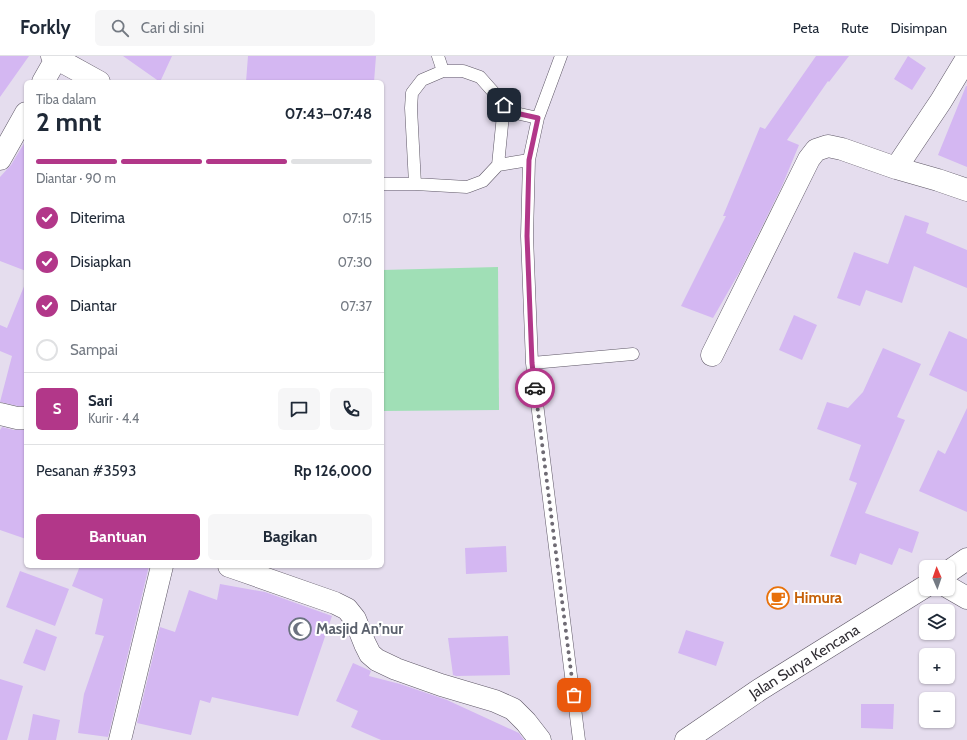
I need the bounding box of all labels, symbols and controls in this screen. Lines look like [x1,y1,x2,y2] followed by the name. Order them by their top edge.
[95,10,375,46] search box
[20,16,71,39] text: Forkly
[109,17,131,39] icon: search
[141,19,204,37] text: Cari di sini
[793,19,819,37] text: Peta
[841,19,869,37] text: Rute
[891,19,947,37] text: Disimpan
[487,88,521,122] pin
[36,91,96,107] text: Tiba dalam
[493,94,515,116] icon: home
[285,105,372,123] text: 07:43–07:48
[36,106,101,138] text: 2 mnt
[36,170,116,186] text: Diantar · 90 m
[36,207,58,229] icon: check
[70,209,125,227] text: Diterima
[343,210,372,226] text: 07:15
[36,251,58,273] icon: check
[70,253,131,271] text: Disiapkan
[338,254,372,270] text: 07:30
[36,295,58,317] icon: check
[70,297,116,315] text: Diantar
[340,298,372,314] text: 07:37
[70,341,118,359] text: Sampai
[515,368,555,408] courier
[524,377,546,399] icon: car
[278,388,320,430] button: chat
[330,388,372,430] button: phone
[88,392,113,410] text: Sari
[53,400,61,418] text: S
[88,410,139,426] text: Kurir · 4.4
[36,462,136,480] text: Pesanan #3593
[294,462,372,480] text: Rp 126,000
[36,514,200,560] button: Bantuan
[208,514,372,560] button: Bagikan
[919,560,955,596] north arrow
[919,560,955,728] map controls
[765,585,791,611] cafe icon: Himura
[794,589,843,607] place label: Himura
[919,604,955,640] button: layers
[287,616,313,642] mosque icon: Masjid An’nur
[316,620,403,638] place label: Masjid An’nur
[745,620,864,703] street label: Jalan Surya Kencana
[919,648,955,684] button: +
[557,678,591,712] pin
[563,684,585,706] icon: bag
[919,692,955,728] button: −

